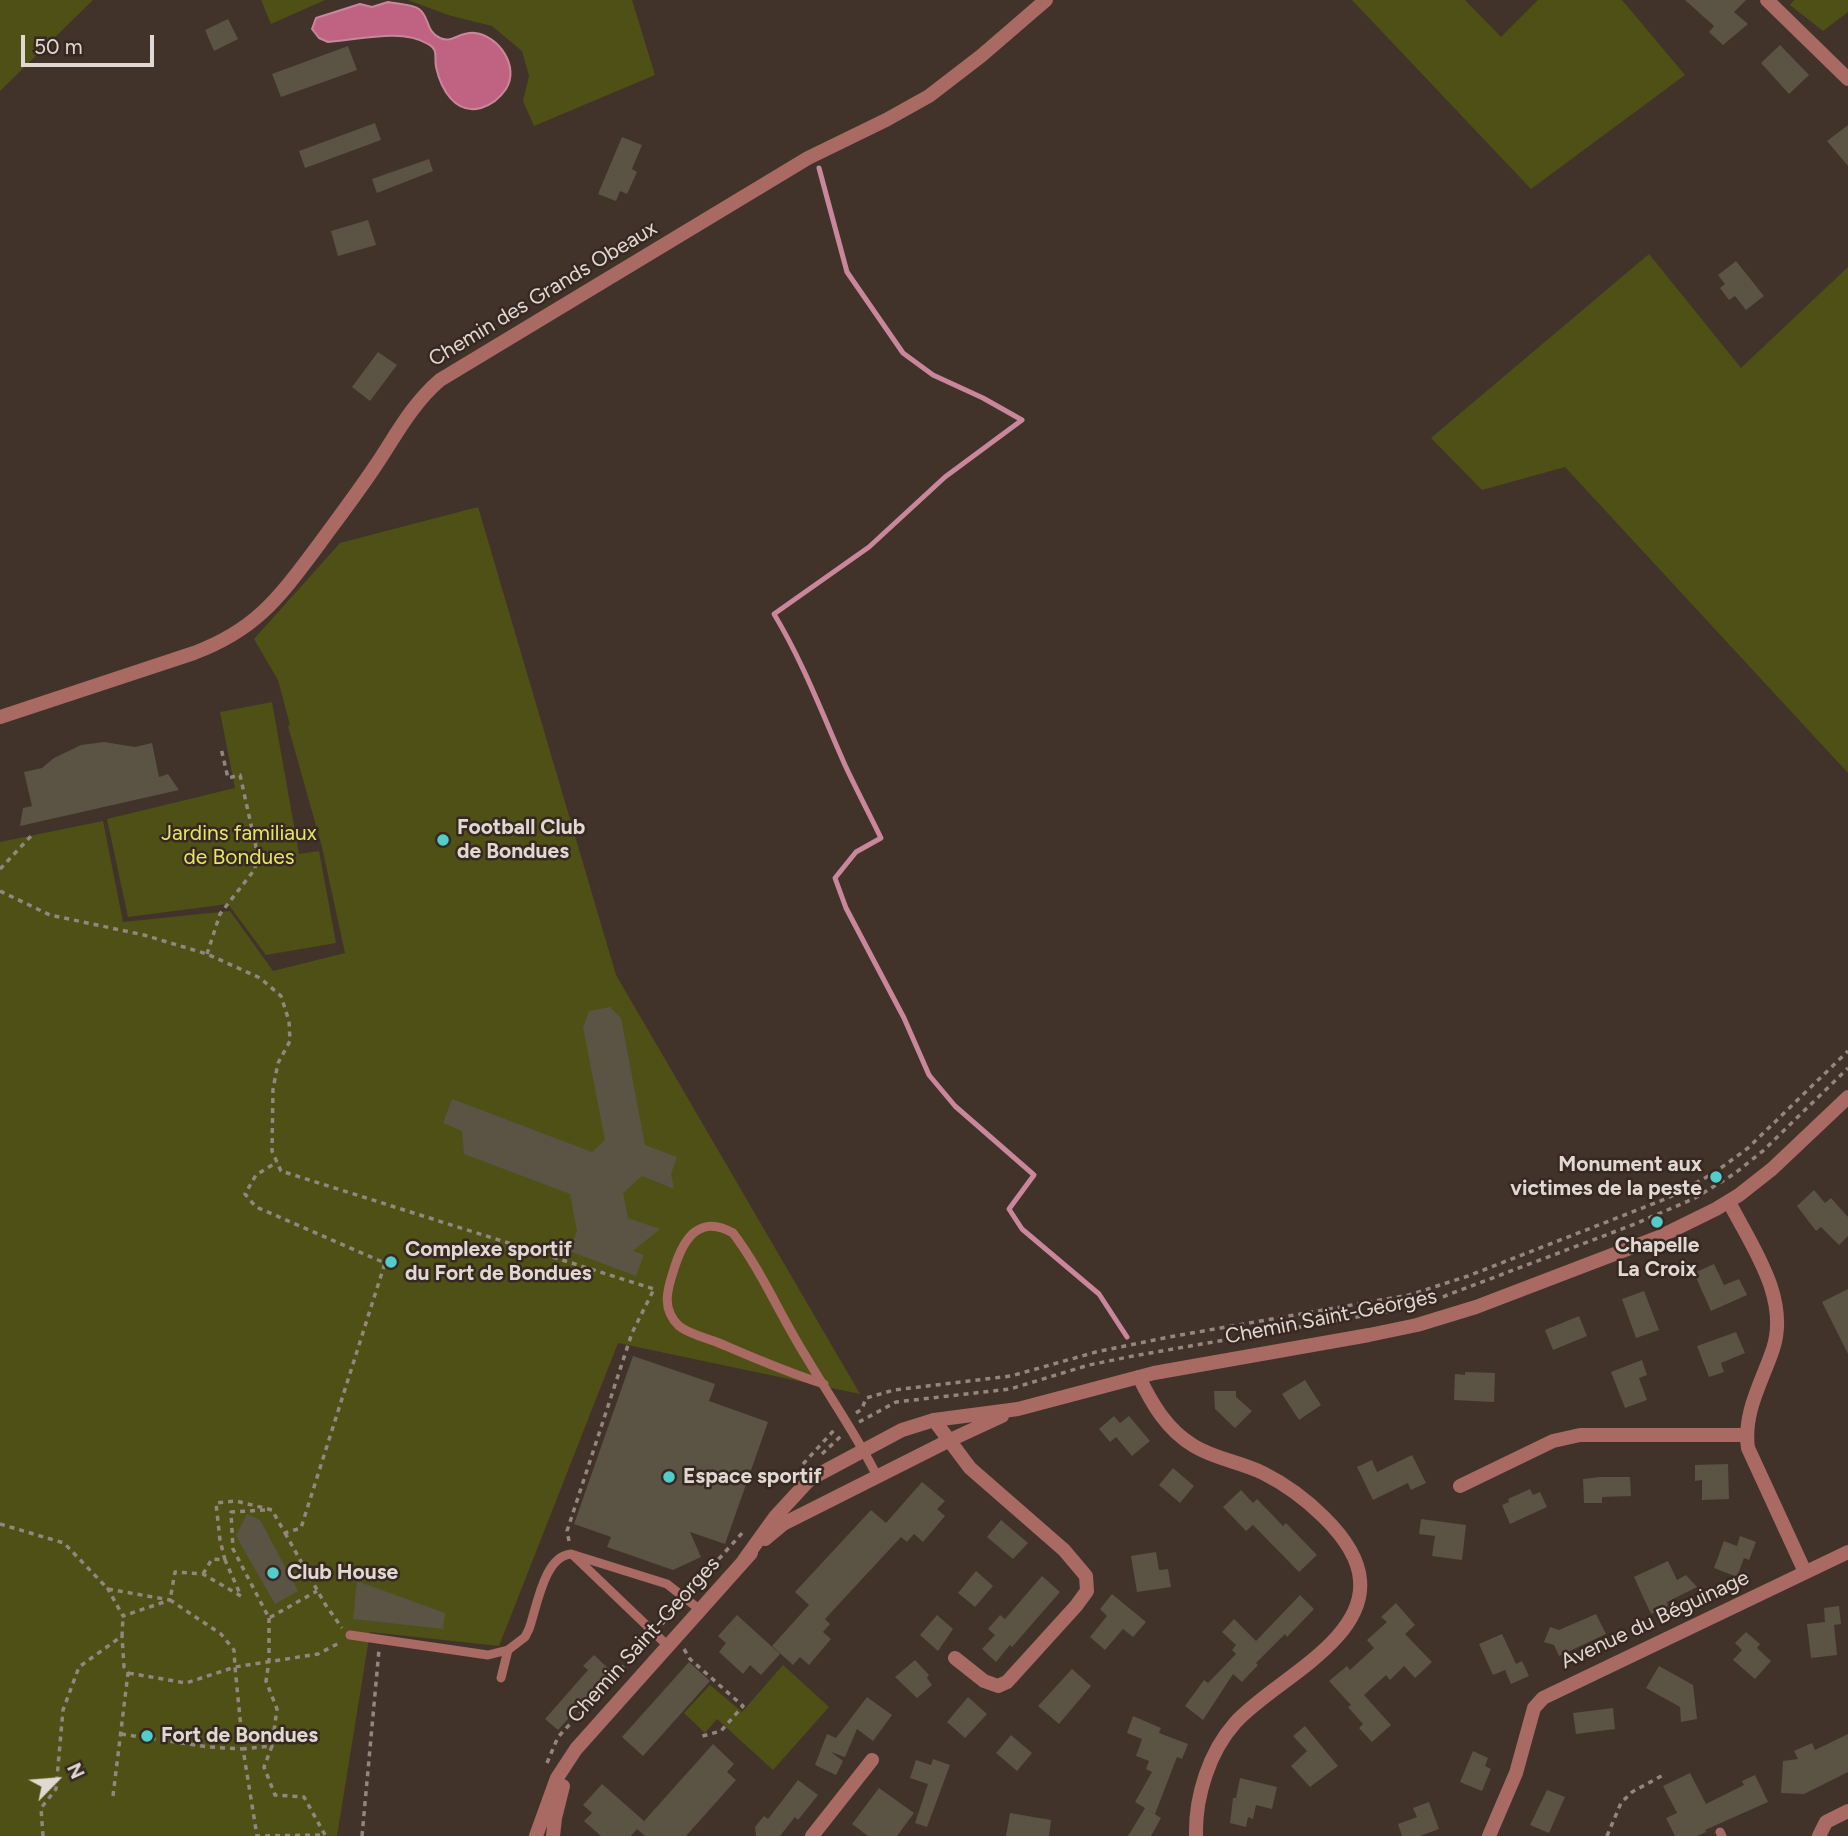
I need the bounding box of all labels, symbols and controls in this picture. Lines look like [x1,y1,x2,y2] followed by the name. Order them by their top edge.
[24,21,158,65] scale bar
[34,34,83,59] text: 50 m
[424,216,662,372] street label: Chemin des Grands Obeaux
[457,815,585,865] place label: Football Club de Bondues
[161,821,317,871] park label: Jardins familiaux de Bondues
[435,832,451,848] marker: Football Club de Bondues
[1510,1152,1702,1202] place label: Monument aux victimes de la peste
[1708,1169,1724,1185] marker: Monument aux victimes de la peste
[1649,1214,1665,1230] marker: Chapelle La Croix
[1615,1233,1699,1283] place label: Chapelle La Croix
[405,1237,591,1287] place label: Complexe sportif du Fort de Bondues
[383,1254,399,1270] marker: Complexe sportif du Fort de Bondues
[1223,1284,1439,1350] street label: Chemin Saint-Georges
[683,1464,822,1490] place label: Espace sportif
[661,1469,677,1485] marker: Espace sportif
[563,1552,725,1728] street label: Chemin Saint-Georges
[287,1560,398,1586] place label: Club House
[265,1565,281,1581] marker: Club House
[1557,1565,1753,1675] street label: Avenue du Béguinage
[161,1723,318,1749] place label: Fort de Bondues
[139,1728,155,1744] marker: Fort de Bondues
[21,1745,91,1815] north arrow
[62,1759,89,1782] text: N

